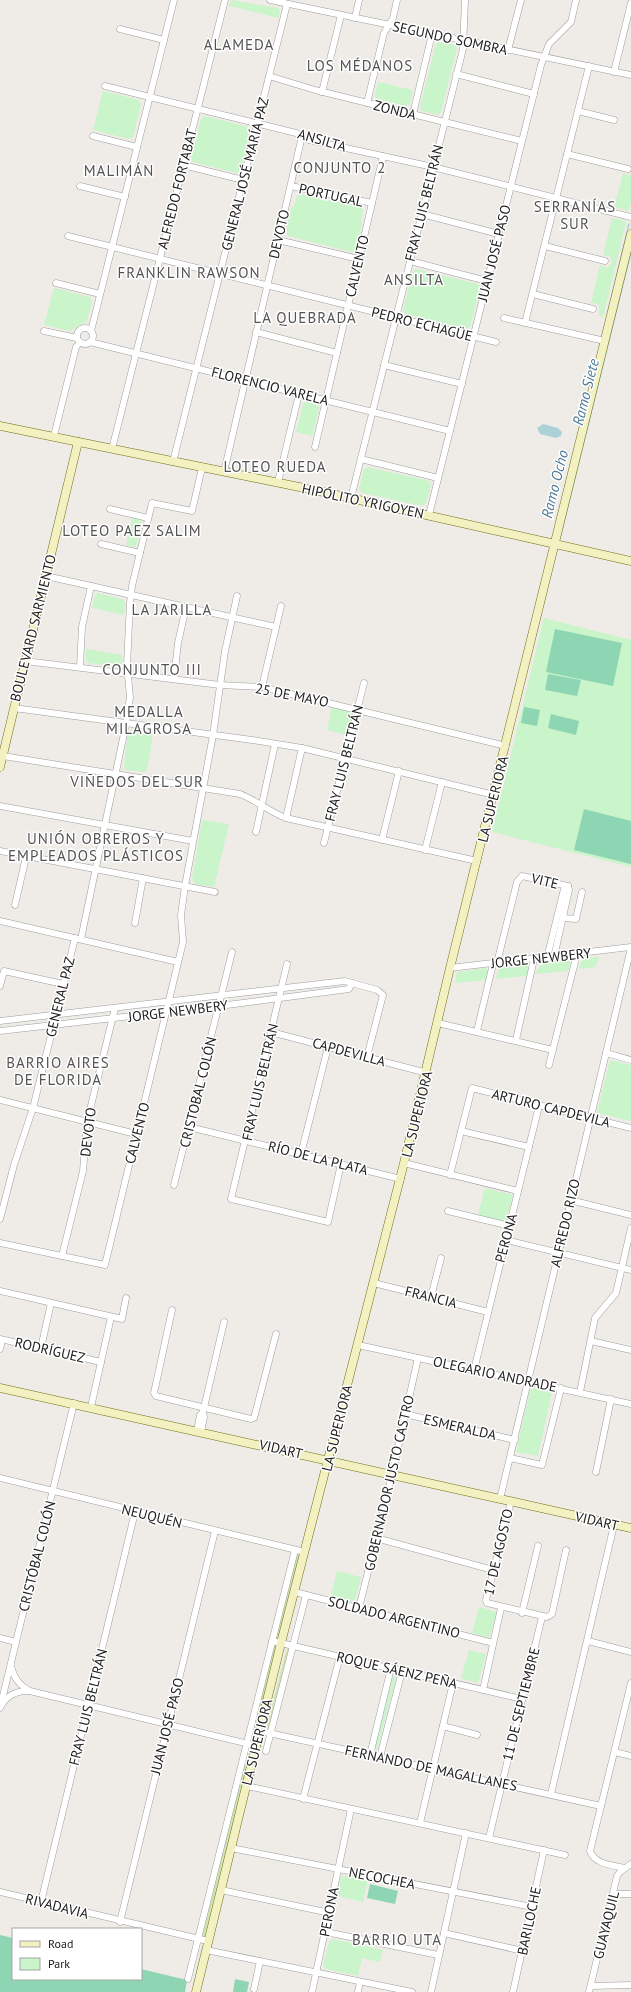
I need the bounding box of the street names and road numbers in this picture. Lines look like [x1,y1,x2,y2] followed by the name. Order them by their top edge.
[391,17,510,59] street label: SEGUNDO SOMBRA
[217,95,273,253] street label: GENERAL JOSÉ MARÍA PAZ
[372,96,419,124] street label: ZONDA
[296,125,349,156] street label: ANSILTA
[153,127,201,251] street label: ALFREDO FORTABAT
[401,143,447,263] street label: FRAY LUIS BELTRÁN
[297,179,365,211] street label: PORTUGAL
[473,203,515,304] street label: JUAN JOSÉ PASO
[265,208,293,260] street label: DEVOTO
[341,233,373,299] street label: CALVENTO
[370,303,474,345] street label: PEDRO ECHAGÜE
[209,363,331,409] street label: FLORENCIO VARELA
[300,479,426,523] street label: HIPÓLITO YRIGOYEN
[6,553,60,703] street label: BOULEVARD SARMIENTO
[254,679,330,711] street label: 25 DE MAYO
[321,703,367,823] street label: FRAY LUIS BELTRÁN
[474,753,513,844] street label: LA SUPERIORA
[529,869,560,893] street label: VITE
[489,944,592,972] street label: JORGE NEWBERY
[41,955,79,1039] street label: GENERAL PAZ
[126,996,229,1026] street label: JORGE NEWBERY
[238,1022,282,1142] street label: FRAY LUIS BELTRÁN
[310,1034,388,1071] street label: CAPDEVILLA
[176,1035,220,1149] street label: CRISTOBAL COLÓN
[398,1068,437,1159] street label: LA SUPERIORA
[490,1085,613,1132] street label: ARTURO CAPDEVILA
[121,1100,153,1166] street label: CALVENTO
[76,1106,100,1158] street label: DEVOTO
[266,1137,371,1179] street label: RÍO DE LA PLATA
[546,1177,584,1269] street label: ALFREDO RIZO
[491,1211,521,1265] street label: PERONA
[403,1282,460,1312] street label: FRANCIA
[13,1333,87,1367] street label: RODRÍGUEZ
[432,1352,558,1396] street label: OLEGARIO ANDRADE
[318,1382,357,1473] street label: LA SUPERIORA
[360,1393,418,1573] street label: GOBERNADOR JUSTO CASTRO
[422,1410,499,1444] street label: ESMERALDA
[256,1435,305,1463] street label: VIDART
[15,1499,59,1613] street label: CRISTÓBAL COLÓN
[120,1500,184,1532] street label: NEUQUÉN
[479,1507,517,1597] street label: 17 DE AGOSTO
[572,1507,621,1535] street label: VIDART
[326,1592,462,1642] street label: SOLDADO ARGENTINO
[498,1645,544,1763] street label: 11 DE SEPTIEMBRE
[65,1647,111,1767] street label: FRAY LUIS BELTRÁN
[335,1647,460,1693] street label: ROQUE SÁENZ PEÑA
[146,1676,188,1777] street label: JUAN JOSÉ PASO
[238,1696,277,1787] street label: LA SUPERIORA
[343,1741,519,1795] street label: FERNANDO DE MAGALLANES
[347,1863,418,1893] street label: NECOCHEA
[315,1885,343,1938] street label: PERONA
[513,1885,545,1957] street label: BARILOCHE
[24,1889,91,1923] street label: RIVADAVIA
[589,1889,623,1961] street label: GUAYAQUIL

